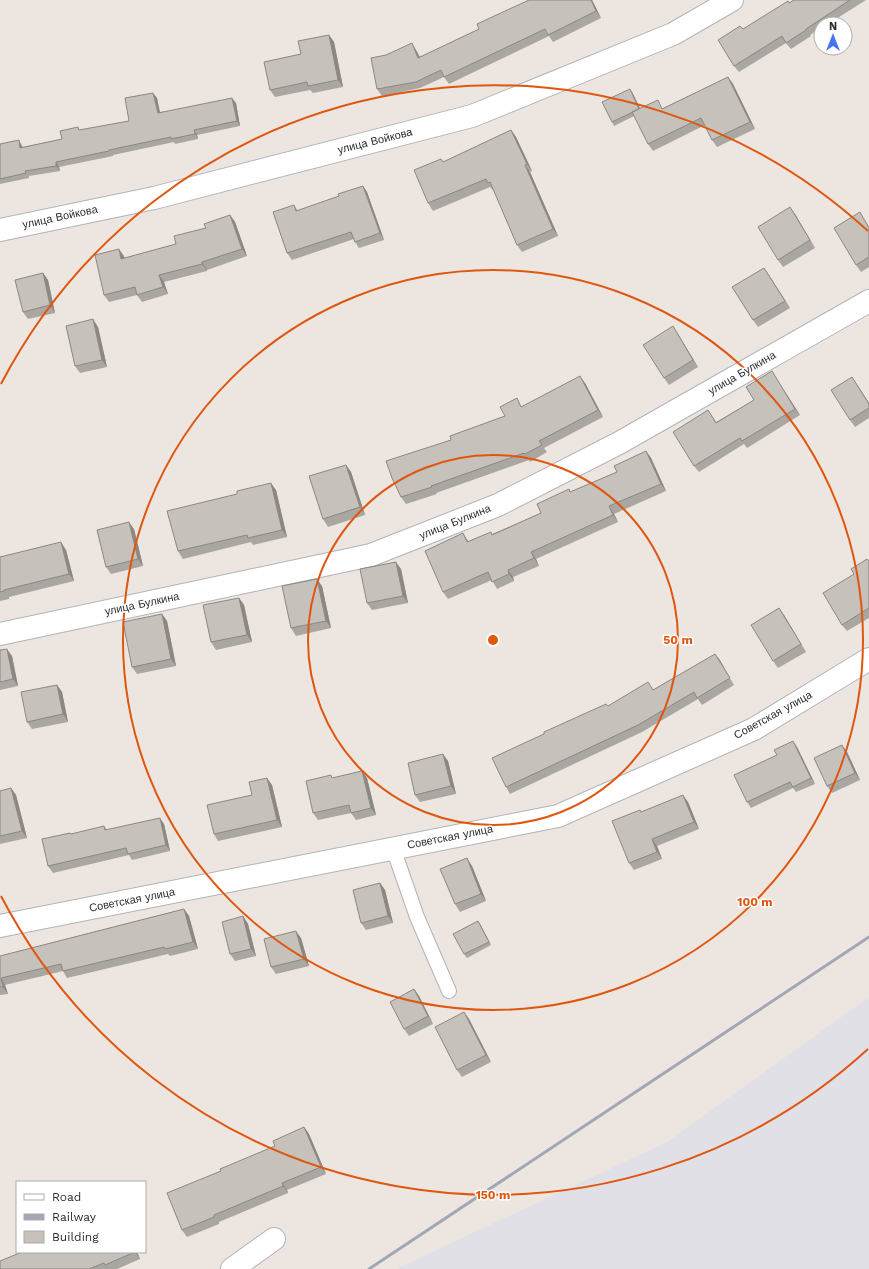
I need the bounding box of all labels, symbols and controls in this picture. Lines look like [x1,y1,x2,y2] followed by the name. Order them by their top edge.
[813,16,853,56] north arrow
[829,20,837,33] text: N
[336,125,415,157] street label: улица Войкова
[21,203,100,231] street label: улица Войкова
[706,348,779,398] street label: улица Булкина
[417,501,493,542] street label: улица Булкина
[104,590,181,618] street label: улица Булкина
[486,633,500,647] centre of rings
[663,633,693,647] text: 50 m
[732,688,815,742] street label: Советская улица
[406,822,495,852] street label: Советская улица
[88,885,177,915] street label: Советская улица
[737,895,773,909] text: 100 m
[16,1181,146,1253] legend
[476,1188,510,1202] text: 150 m
[52,1190,81,1204] text: Road
[52,1210,97,1224] text: Railway
[52,1230,99,1244] text: Building

